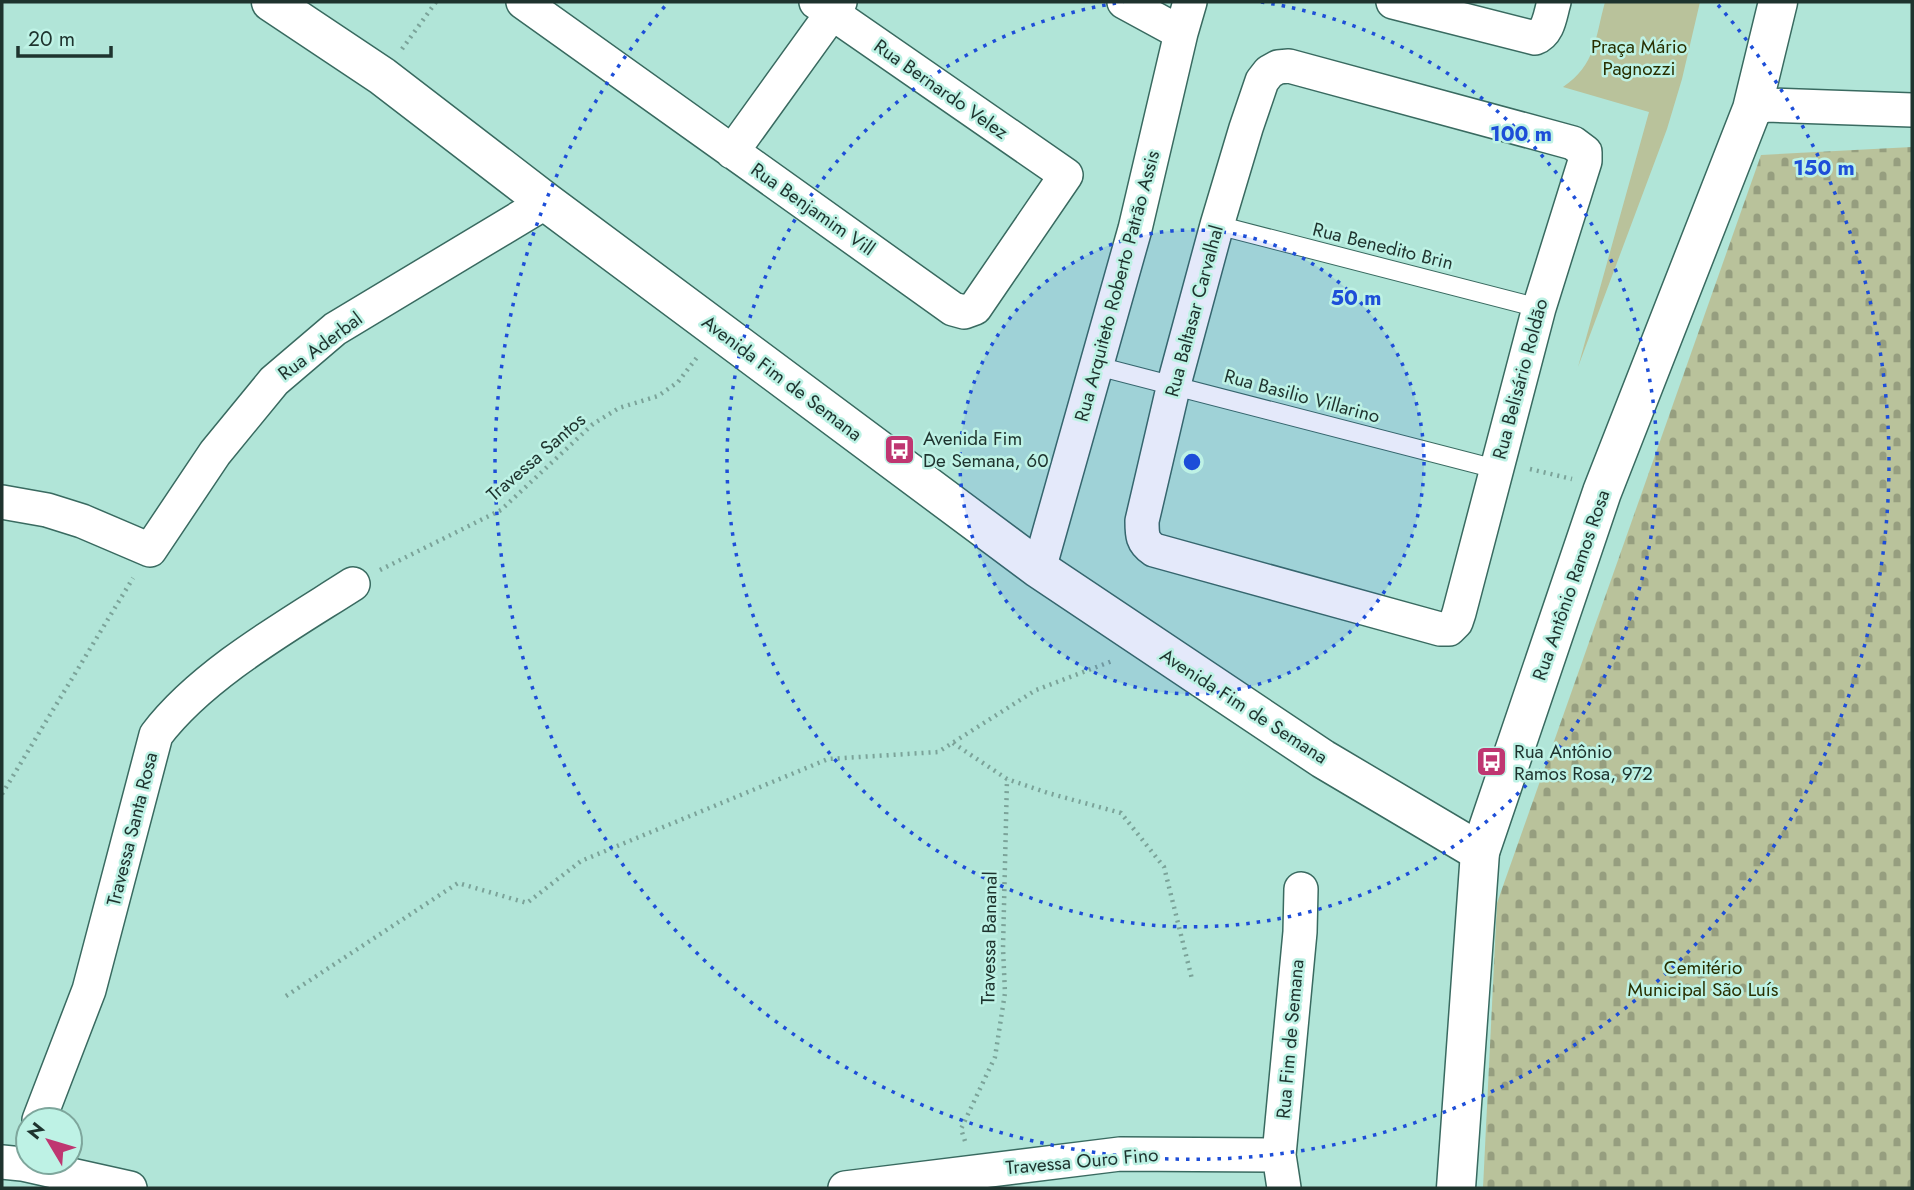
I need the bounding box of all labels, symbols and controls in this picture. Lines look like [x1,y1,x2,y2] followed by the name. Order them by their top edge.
[18,14,110,58] scale bar
[28,24,75,54] text: 20 m
[868,33,1014,146] street label: Rua Bernardo Velez
[1591,33,1687,82] park label: Praça Mário Pagnozzi
[1490,119,1552,149] text: 100 m
[1068,147,1166,424] street label: Rua Arquiteto Roberto Patrão Assis
[1793,153,1855,183] text: 150 m
[745,156,881,262] street label: Rua Benjamim Vill
[1310,215,1456,277] street label: Rua Benedito Brin
[1158,222,1230,400] street label: Rua Baltasar Carvalhal
[1331,283,1381,313] text: 50 m
[1486,296,1554,462] street label: Rua Belisário Roldão
[272,305,368,387] street label: Rua Aderbal
[696,309,868,447] street label: Avenida Fim de Semana
[1221,362,1383,430] street label: Rua Basilio Villarino
[481,406,592,508] street label: Travessa Santos
[923,425,1049,474] place label: Avenida Fim De Semana, 60
[883,432,917,466] bus stop icon: Avenida Fim De Semana, 60
[1180,450,1204,474] centre of rings
[1526,486,1616,684] street label: Rua Antônio Ramos Rosa
[1155,642,1333,770] street label: Avenida Fim de Semana
[1514,738,1653,787] place label: Rua Antônio Ramos Rosa, 972
[1474,745,1508,779] bus stop icon: Rua Antônio Ramos Rosa, 972
[100,749,164,909] street label: Travessa Santa Rosa
[974,871,1004,1005] street label: Travessa Bananal
[1628,954,1779,1003] park label: Cemitério Municipal São Luís
[1270,958,1310,1120] street label: Rua Fim de Semana
[14,1106,84,1176] north arrow
[21,1117,51,1145] text: N
[1005,1141,1159,1181] street label: Travessa Ouro Fino

